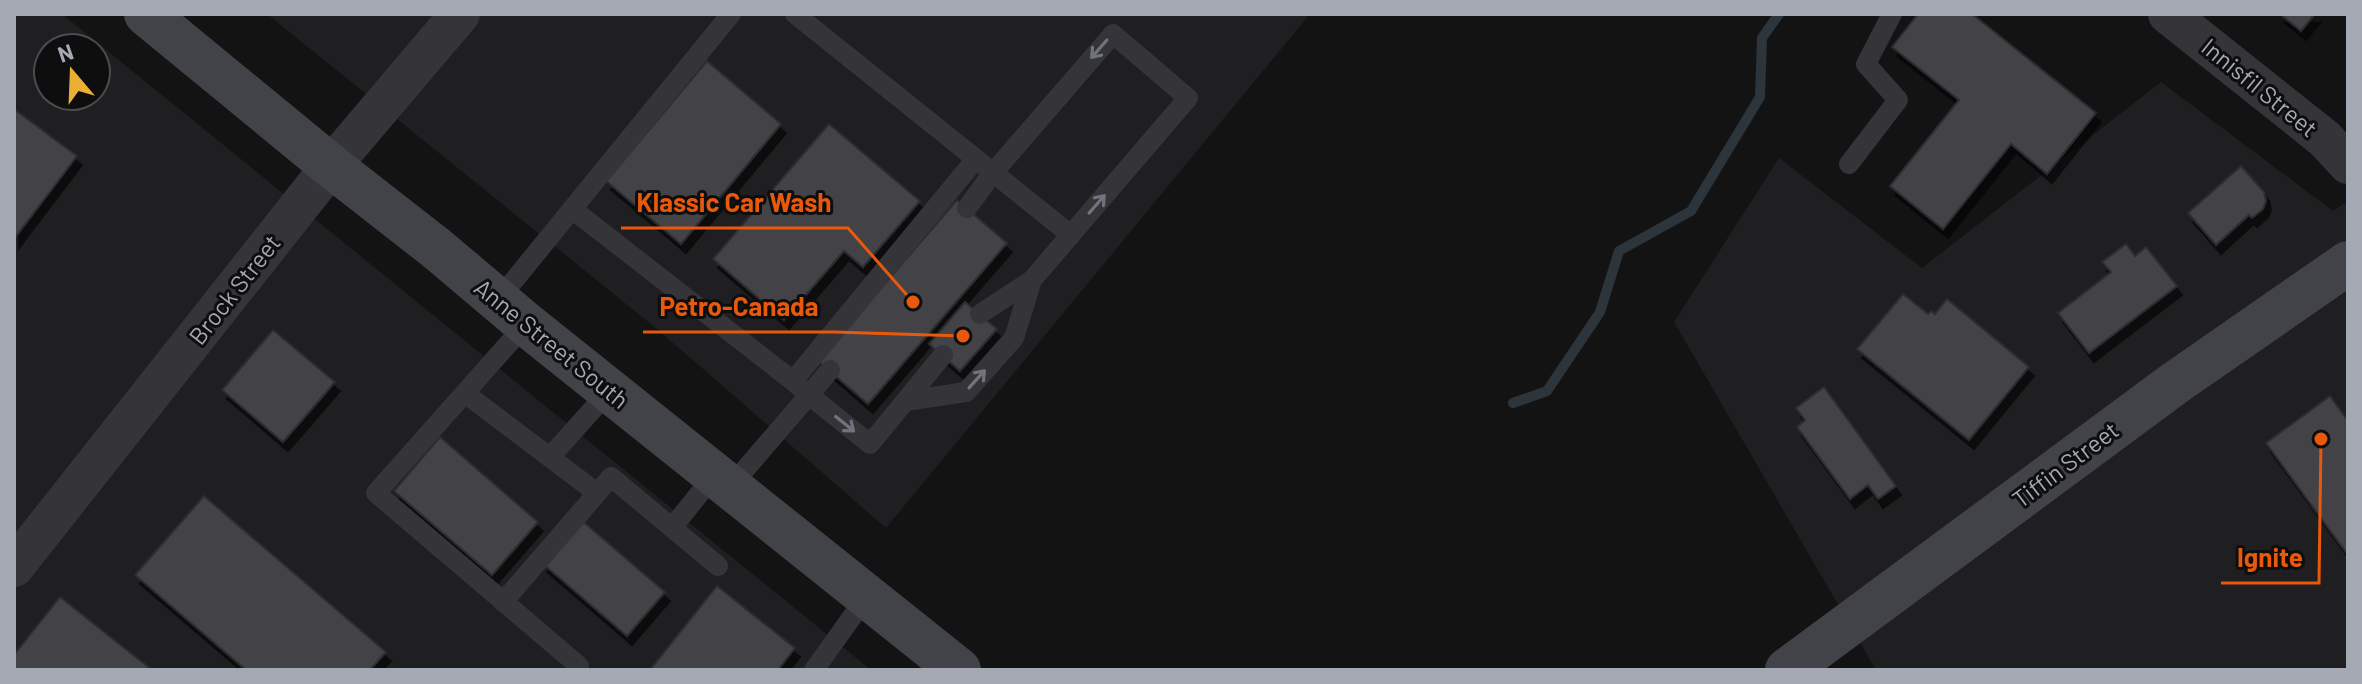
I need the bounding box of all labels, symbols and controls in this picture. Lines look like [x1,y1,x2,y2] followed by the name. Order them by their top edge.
[32,32,112,112] north arrow
[2196,32,2324,142] street label: Innisfil Street
[54,37,76,67] text: N
[1090,38,1108,58] one-way arrow
[621,178,848,228] callout: Klassic Car Wash
[637,186,831,217] text: Klassic Car Wash
[1088,195,1106,215] one-way arrow
[182,228,286,350] street label: Brock Street
[469,272,635,414] street label: Anne Street South
[643,282,834,332] callout: Petro-Canada
[659,290,819,321] text: Petro-Canada
[968,370,986,390] one-way arrow
[834,415,855,433] one-way arrow
[2006,415,2124,513] street label: Tiffin Street
[2221,533,2319,583] callout: Ignite
[2237,541,2303,572] text: Ignite

